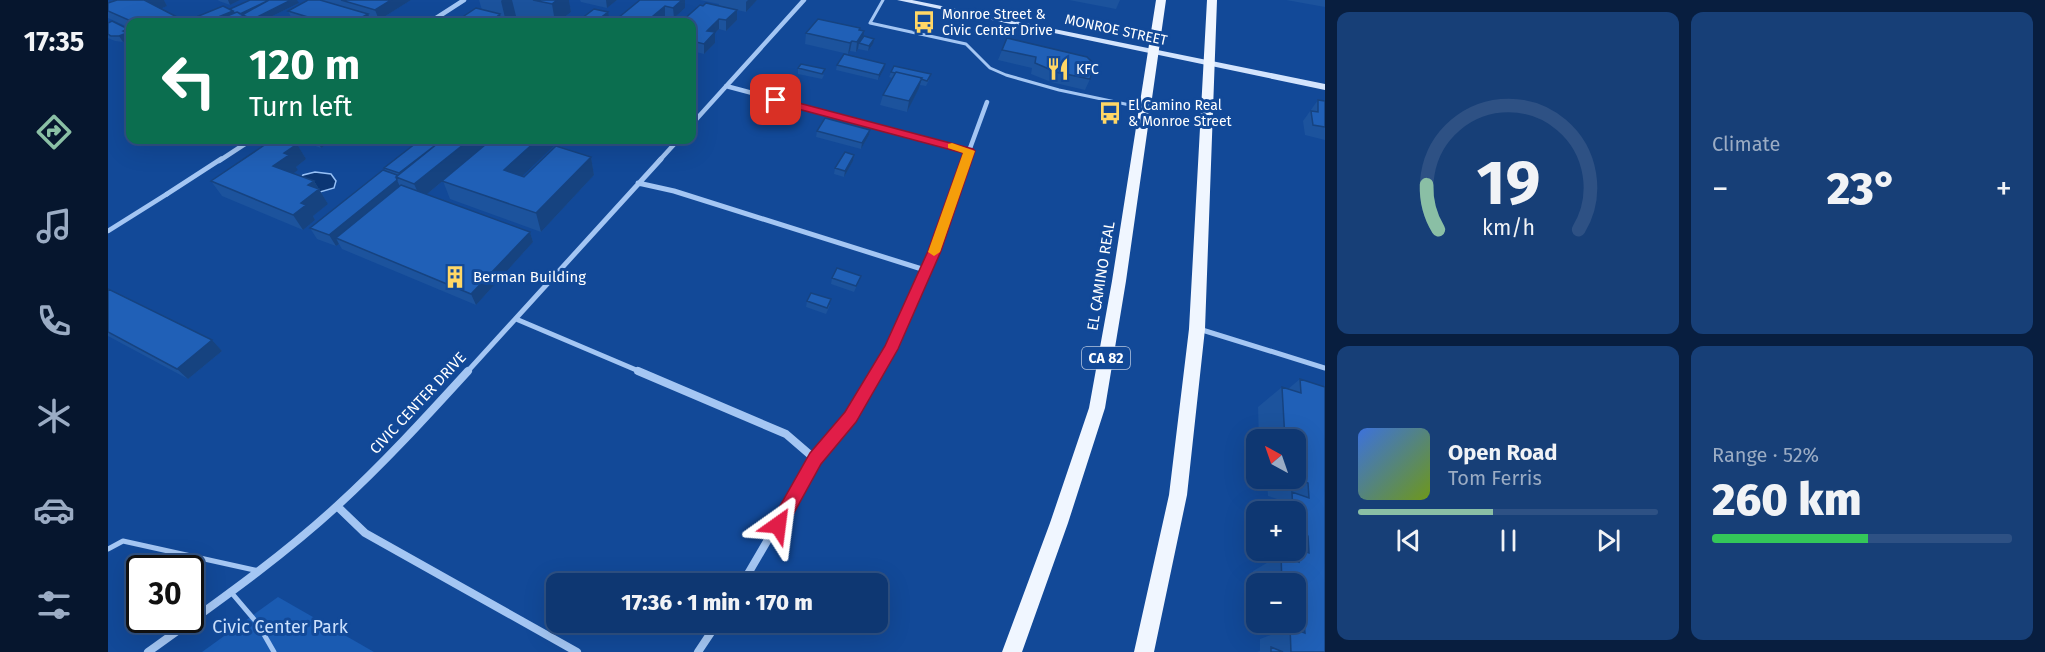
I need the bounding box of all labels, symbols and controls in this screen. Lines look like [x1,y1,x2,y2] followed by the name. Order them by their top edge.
[942,6,1053,39] place label: Monroe Street & Civic Center Drive
[911,9,937,35] bus stop icon: Monroe Street & Civic Center Drive
[1063,11,1170,49] street label: MONROE STREET
[24,26,84,58] text: 17:35
[249,40,360,90] text: 120 m
[150,42,228,120] icon: left
[1045,56,1071,82] restaurant icon: KFC
[1076,61,1099,78] place label: KFC
[750,74,801,125] pin
[759,83,792,116] icon: arrive
[249,91,352,123] text: Turn left
[1128,97,1233,130] place label: El Camino Real & Monroe Street
[1097,100,1123,126] bus stop icon: El Camino Real & Monroe Street
[33,111,75,153] icon: directions
[1712,132,1780,156] text: Climate
[1476,146,1540,221] text: 19
[1827,162,1897,216] text: 23°
[1712,169,1729,209] text: −
[1996,169,2012,209] text: +
[33,205,75,247] icon: music
[1481,215,1535,241] text: km/h
[1083,220,1119,332] street label: EL CAMINO REAL
[442,264,468,290] building icon: Berman Building
[473,268,586,286] place label: Berman Building
[33,300,75,342] icon: phone
[1082,347,1130,369] road number: CA 82
[366,348,470,458] street label: CIVIC CENTER DRIVE
[33,395,75,437] icon: climate
[1246,429,1306,489] north arrow
[1246,429,1306,633] map controls
[1448,439,1558,466] text: Open Road
[1712,443,1819,467] text: Range · 52%
[1448,466,1542,490] text: Tom Ferris
[1712,473,1862,527] text: 260 km
[33,489,75,531] icon: car
[746,493,810,557] position arrow
[1246,501,1306,561] button: +
[1392,524,1425,557] icon: previous
[1492,524,1525,557] icon: pause
[1592,524,1625,557] icon: next
[126,555,204,633] speed limit sign: 30
[1246,573,1306,633] button: −
[33,584,75,626] icon: filters
[621,589,813,616] text: 17:36 · 1 min · 170 m
[212,616,349,638] park label: Civic Center Park

